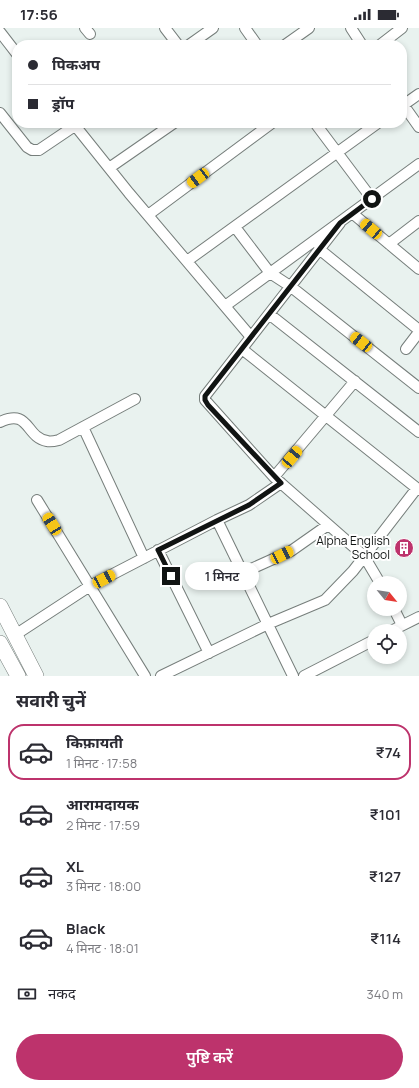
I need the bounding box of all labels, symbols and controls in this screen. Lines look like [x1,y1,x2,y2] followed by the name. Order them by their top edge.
[20,4,58,25] text: 17:56
[52,54,100,75] text: पिकअप
[52,93,74,114] text: ड्रॉप
[185,166,211,190] car
[363,190,381,208] route start
[358,217,384,241] car
[348,330,374,354] car
[280,444,304,470] car
[41,511,63,537] car
[316,532,390,563] place label: Alpha English School
[393,537,415,559] building icon: Alpha English School
[269,544,295,566] car
[185,562,259,590] callout: 1 मिनट
[162,567,180,585] route end
[205,567,239,585] text: 1 मिनट
[91,568,117,590] car
[367,576,407,616] north arrow
[367,576,407,664] map controls
[367,624,407,664] button: locate
[16,688,86,712] text: सवारी चुनें
[66,732,123,753] text: किफ़ायती
[18,734,54,770] icon: car
[376,742,401,763] text: ₹74
[66,754,137,772] text: 1 मिनट · 17:58
[66,794,139,815] text: आरामदायक
[18,796,54,832] icon: car
[370,804,401,825] text: ₹101
[66,816,140,834] text: 2 मिनट · 17:59
[66,856,84,877] text: XL
[18,858,54,894] icon: car
[369,866,401,887] text: ₹127
[66,877,141,895] text: 3 मिनट · 18:00
[66,918,105,939] text: Black
[18,920,54,956] icon: car
[370,928,401,949] text: ₹114
[66,939,139,957] text: 4 मिनट · 18:01
[16,983,38,1005] icon: cash
[48,983,76,1004] text: नकद
[367,985,403,1003] text: 340 m
[16,1034,403,1080] button: पुष्टि करें

